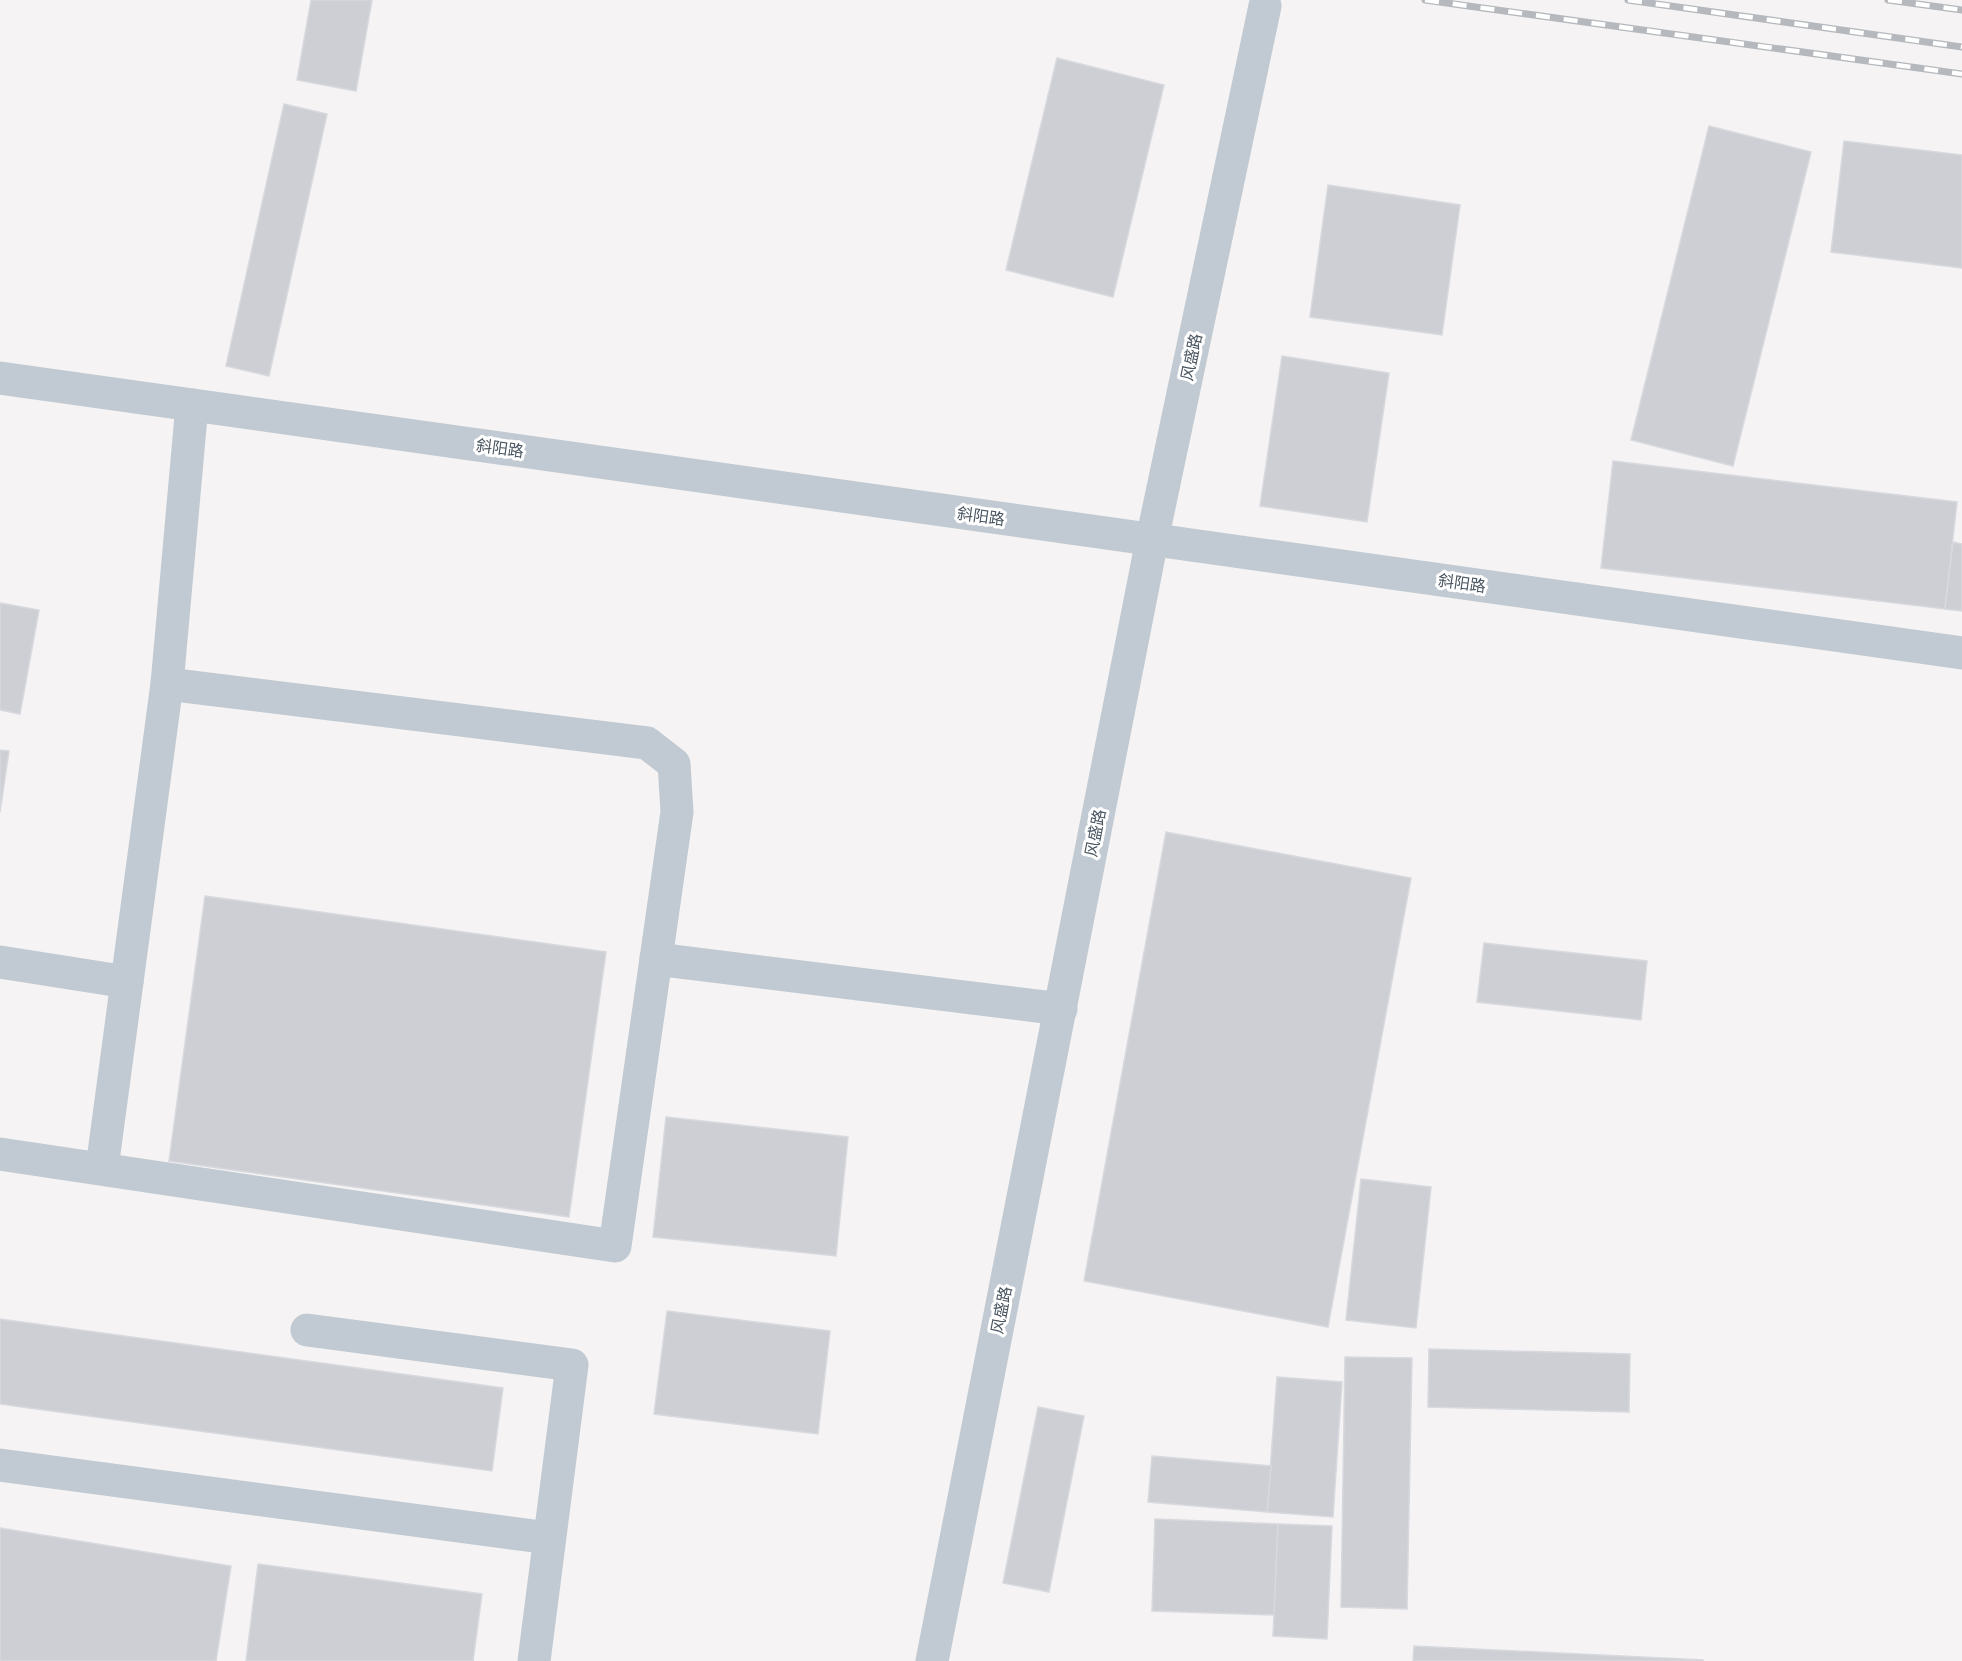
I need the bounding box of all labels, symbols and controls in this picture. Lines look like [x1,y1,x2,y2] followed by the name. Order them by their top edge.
[1175,331,1207,383] street label: 风盛路
[475,434,525,462] street label: 斜阳路
[956,502,1006,530] street label: 斜阳路
[1437,569,1487,597] street label: 斜阳路
[1080,807,1110,859] street label: 风盛路
[986,1284,1016,1336] street label: 风盛路

